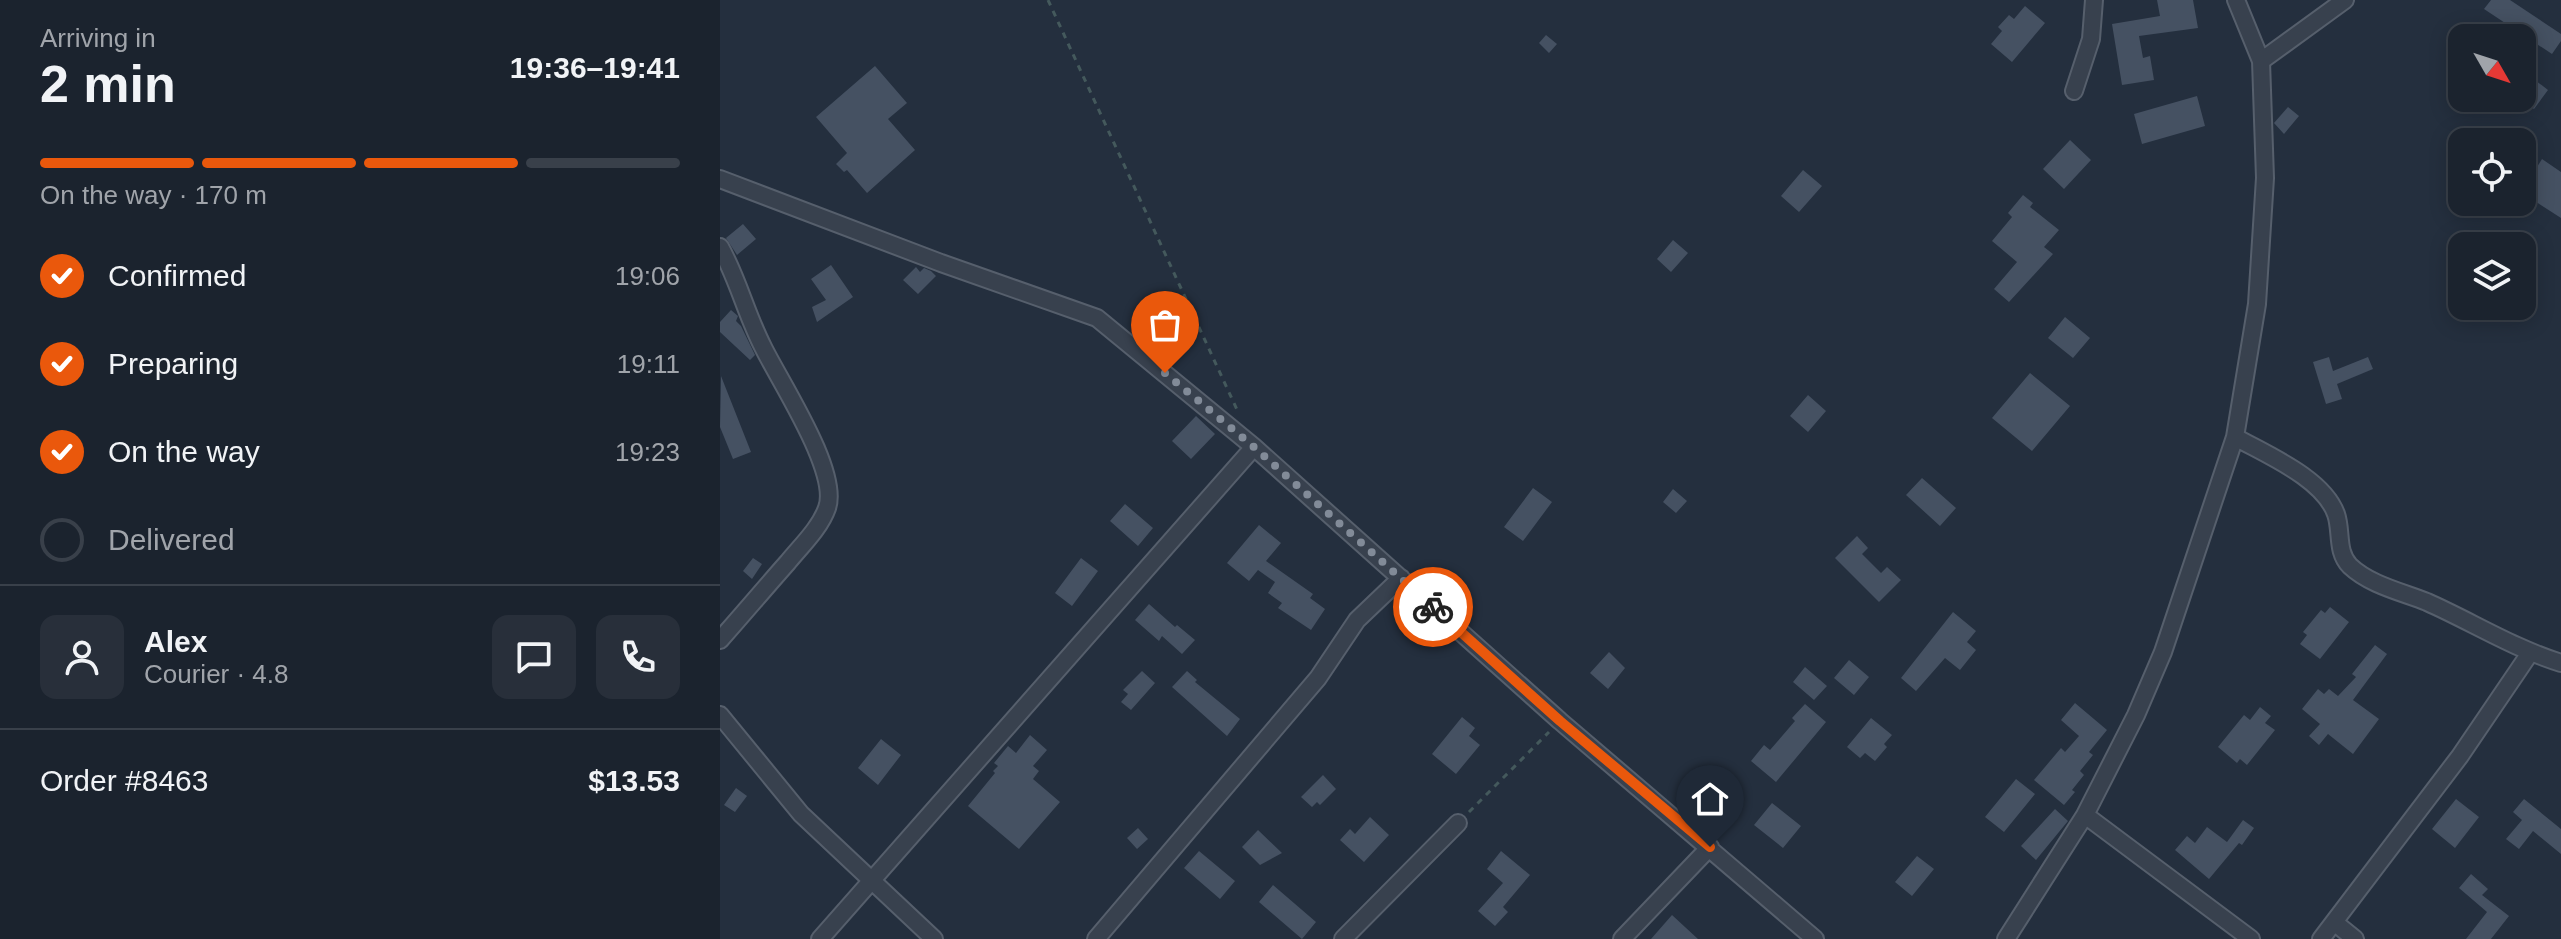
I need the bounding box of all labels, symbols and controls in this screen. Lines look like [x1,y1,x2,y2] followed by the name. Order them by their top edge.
[40,23,156,53] text: Arriving in
[2448,24,2536,112] north arrow
[2448,24,2536,320] map controls
[510,51,680,84] text: 19:36–19:41
[40,55,176,113] text: 2 min
[2448,128,2536,216] button: locate
[40,180,267,210] text: On the way · 170 m
[2448,232,2536,320] button: layers
[40,254,84,298] icon: check
[108,259,246,292] text: Confirmed
[615,261,680,291] text: 19:06
[1131,291,1199,373] pin
[1143,303,1187,347] icon: bag
[40,342,84,386] icon: check
[108,347,238,380] text: Preparing
[617,349,680,379] text: 19:11
[40,430,84,474] icon: check
[108,435,260,468] text: On the way
[615,437,680,467] text: 19:23
[108,523,235,556] text: Delivered
[1393,567,1473,647] courier
[1411,585,1455,629] icon: bike
[40,615,124,699] button: person
[492,615,576,699] button: chat
[596,615,680,699] button: phone
[144,625,207,658] text: Alex
[144,659,289,689] text: Courier · 4.8
[40,764,208,797] text: Order #8463
[588,764,680,797] text: $13.53
[1676,765,1744,847] pin
[1688,777,1732,821] icon: home

